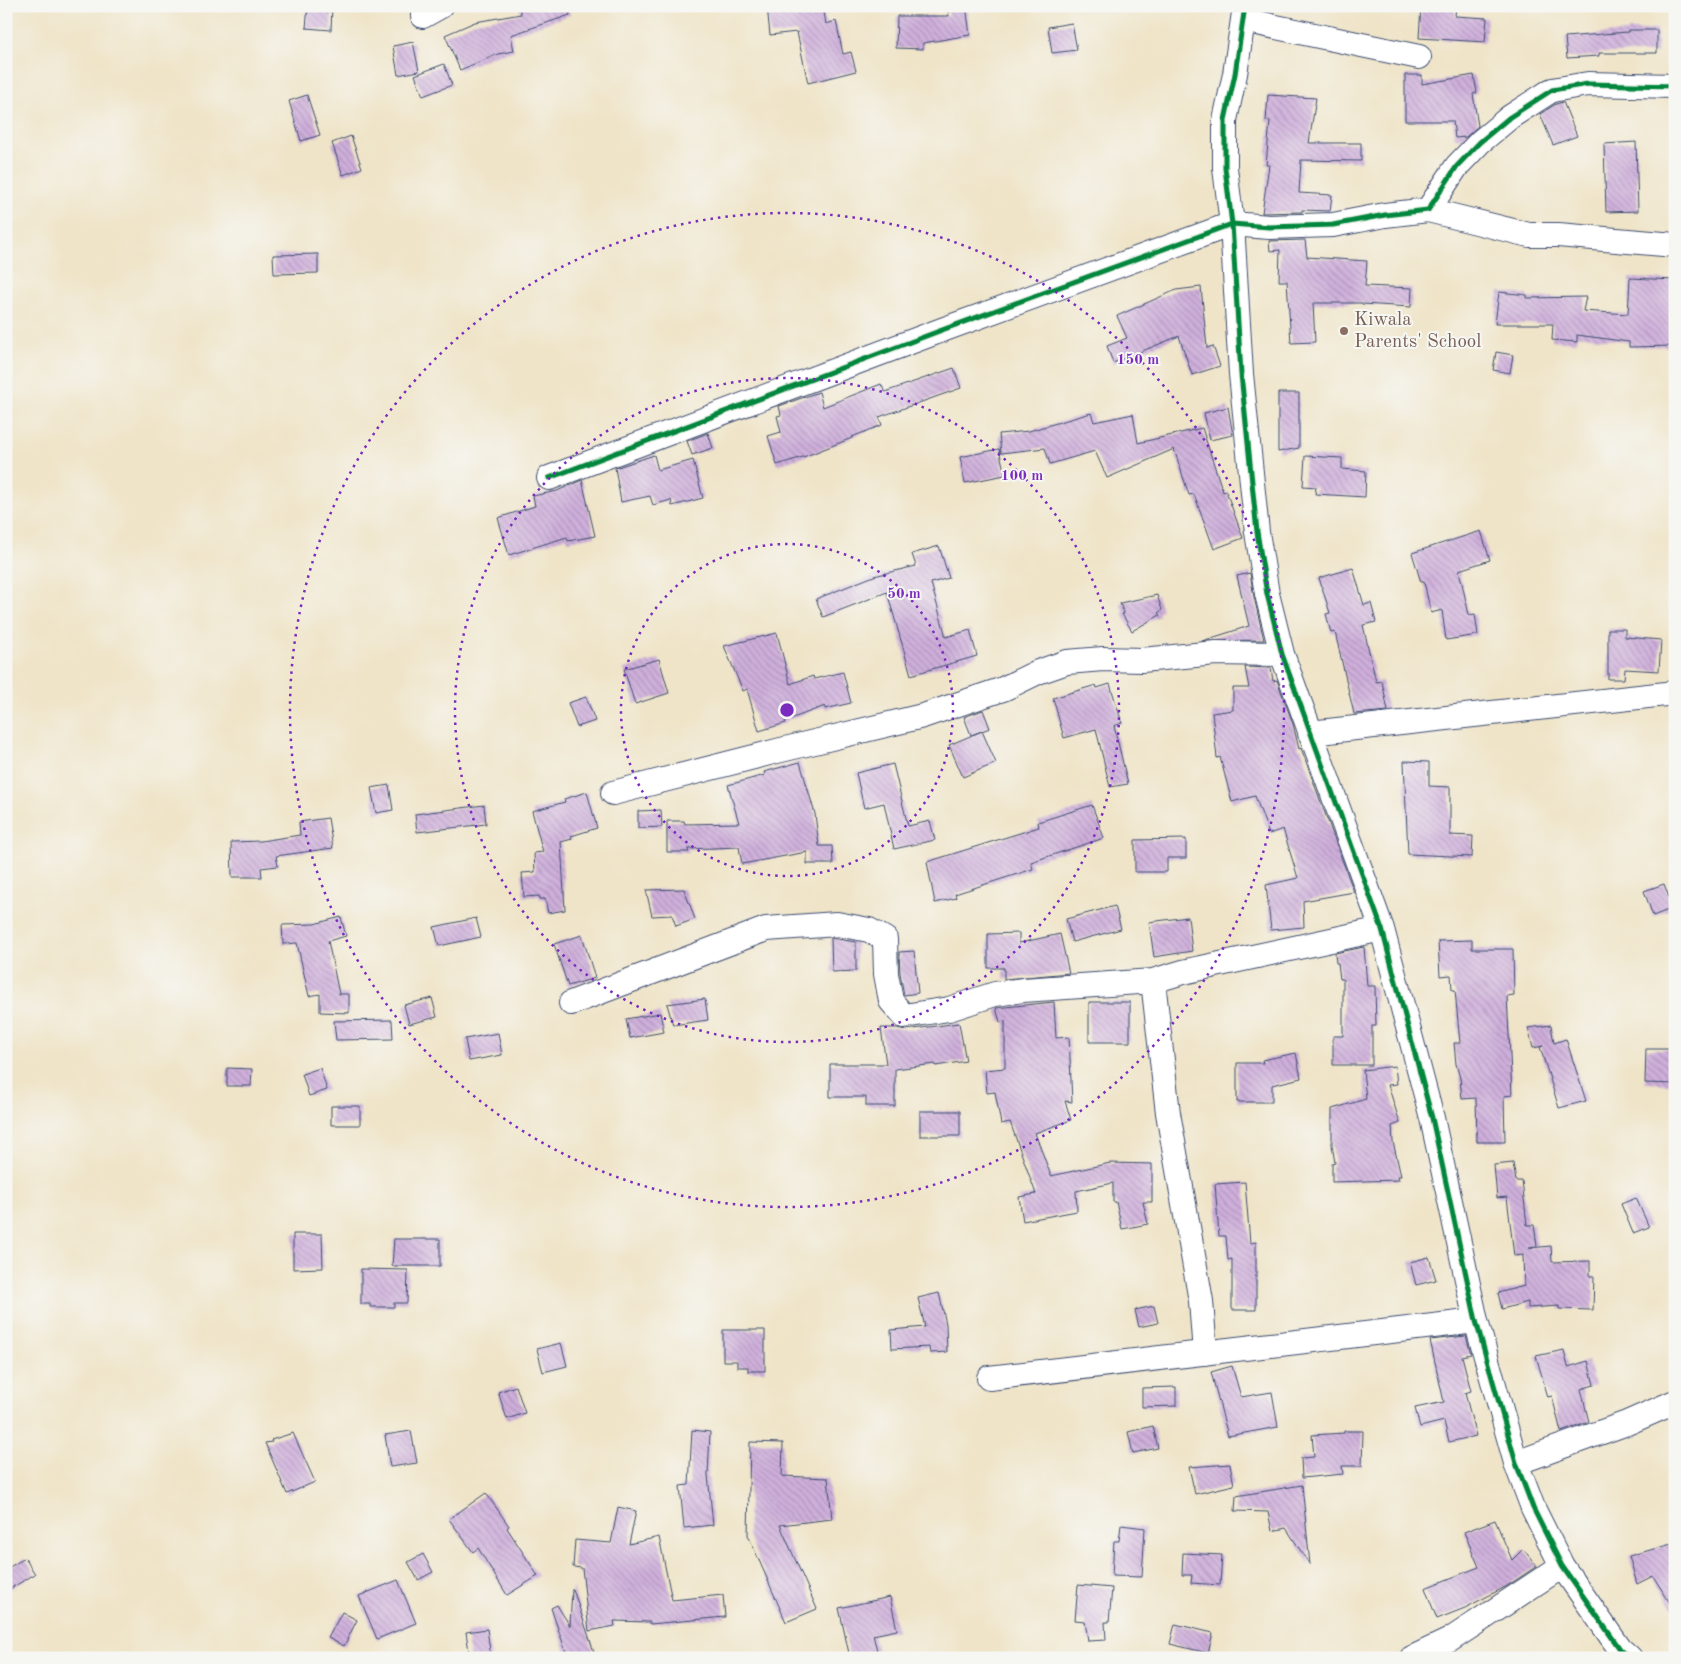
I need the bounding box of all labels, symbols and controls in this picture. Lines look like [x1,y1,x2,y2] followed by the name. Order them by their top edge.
[1354,311,1481,352] place label: Kiwala Parents' School
[1338,325,1350,337] marker: Kiwala Parents' School
[1117,353,1159,368] text: 150 m
[1001,469,1043,484] text: 100 m
[887,587,921,602] text: 50 m
[778,701,796,719] centre of rings

